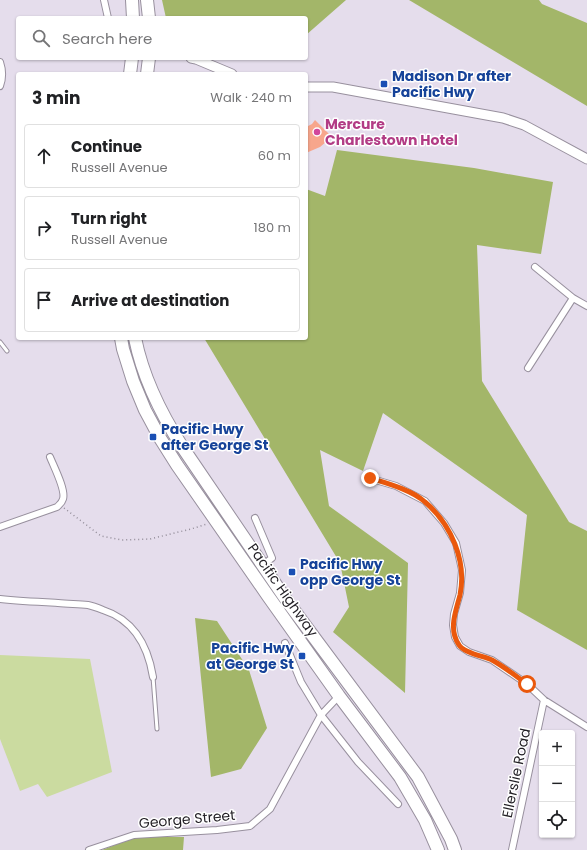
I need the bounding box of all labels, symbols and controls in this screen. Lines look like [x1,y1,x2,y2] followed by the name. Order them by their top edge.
[16,16,308,60] search box
[30,27,52,49] icon: search
[62,28,152,49] text: Search here
[392,66,511,102] place label: Madison Dr after Pacific Hwy
[379,79,389,89] marker: Madison Dr after Pacific Hwy
[32,86,80,110] text: 3 min
[210,88,292,107] text: Walk · 240 m
[325,114,458,150] place label: Mercure Charlestown Hotel
[312,127,322,137] marker: Mercure Charlestown Hotel
[71,136,142,157] text: Continue
[33,145,55,167] icon: ahead
[258,146,291,165] text: 60 m
[71,158,168,177] text: Russell Avenue
[71,208,147,229] text: Turn right
[33,217,55,239] icon: right
[254,218,291,237] text: 180 m
[71,230,168,249] text: Russell Avenue
[33,289,55,311] icon: arrive
[71,290,229,311] text: Arrive at destination
[161,419,269,455] place label: Pacific Hwy after George St
[148,432,158,442] marker: Pacific Hwy after George St
[361,469,379,487] route end
[243,539,323,641] street label: Pacific Highway
[300,554,401,590] place label: Pacific Hwy opp George St
[287,567,297,577] marker: Pacific Hwy opp George St
[206,638,294,674] place label: Pacific Hwy at George St
[297,651,307,661] marker: Pacific Hwy at George St
[518,675,536,693] route start
[497,726,535,820] street label: Ellerslie Road
[539,730,575,838] map controls
[539,730,575,766] button: +
[539,766,575,802] button: −
[539,802,575,838] button: locate
[138,805,236,833] street label: George Street

